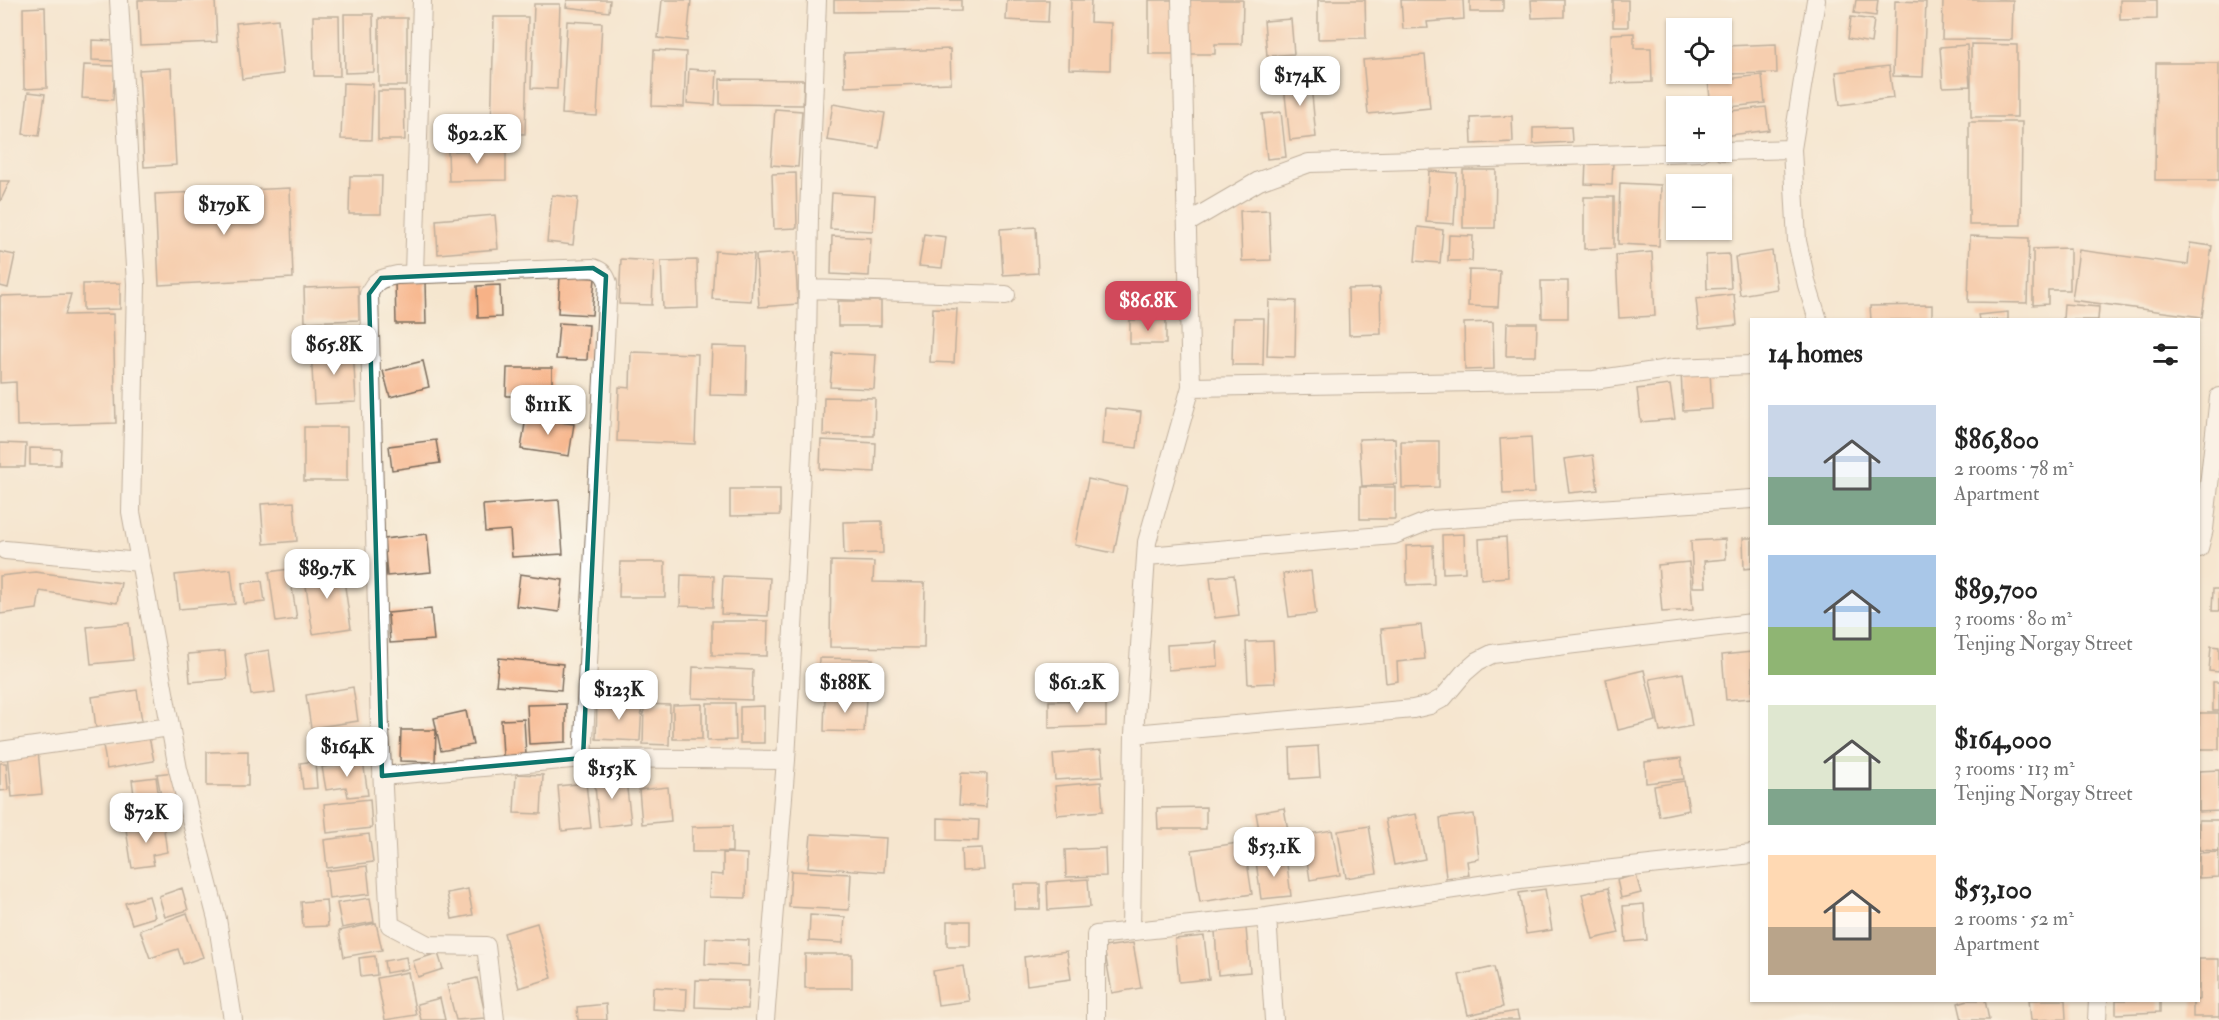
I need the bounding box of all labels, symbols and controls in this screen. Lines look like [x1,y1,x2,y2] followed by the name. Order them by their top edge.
[1666,18,1732,240] map controls
[1666,18,1732,84] button: locate
[1258,56,1342,107] pin: $174K
[1274,63,1326,88] text: $174K
[1666,96,1732,162] button: +
[428,114,526,165] pin: $92.2K
[447,121,507,146] text: $92.2K
[1666,174,1732,240] button: −
[182,185,266,236] pin: $179K
[198,192,250,217] text: $179K
[1099,281,1197,332] pin: $86.8K
[1119,288,1177,313] text: $86.8K
[285,325,383,376] pin: $65.8K
[305,332,363,357] text: $65.8K
[1768,338,1863,370] text: 14 homes
[2149,338,2182,371] icon: filters
[506,385,590,436] pin: $111K
[525,392,571,417] text: $111K
[1954,424,2039,456] text: $86,800
[1816,429,1888,501] icon: home
[1954,456,2074,481] text: 2 rooms · 78 m²
[1954,481,2039,506] text: Apartment
[278,549,376,600] pin: $89.7K
[298,556,356,581] text: $89.7K
[1954,574,2038,606] text: $89,700
[1816,579,1888,651] icon: home
[1954,606,2072,631] text: 3 rooms · 80 m²
[1954,631,2133,656] text: Tenjing Norgay Street
[803,663,887,714] pin: $188K
[1028,663,1126,714] pin: $61.2K
[577,670,661,721] pin: $123K
[819,670,871,695] text: $188K
[1049,670,1105,695] text: $61.2K
[594,677,644,702] text: $123K
[1954,724,2052,756] text: $164,000
[305,727,389,778] pin: $164K
[1816,729,1888,801] icon: home
[320,734,374,759] text: $164K
[570,749,654,800] pin: $153K
[588,756,636,781] text: $153K
[1954,756,2075,781] text: 3 rooms · 113 m²
[1954,781,2133,806] text: Tenjing Norgay Street
[110,793,182,844] pin: $72K
[124,800,168,825] text: $72K
[1225,827,1323,878] pin: $53.1K
[1248,834,1300,859] text: $53.1K
[1954,874,2032,906] text: $53,100
[1816,879,1888,951] icon: home
[1954,906,2074,931] text: 2 rooms · 52 m²
[1954,931,2039,956] text: Apartment

